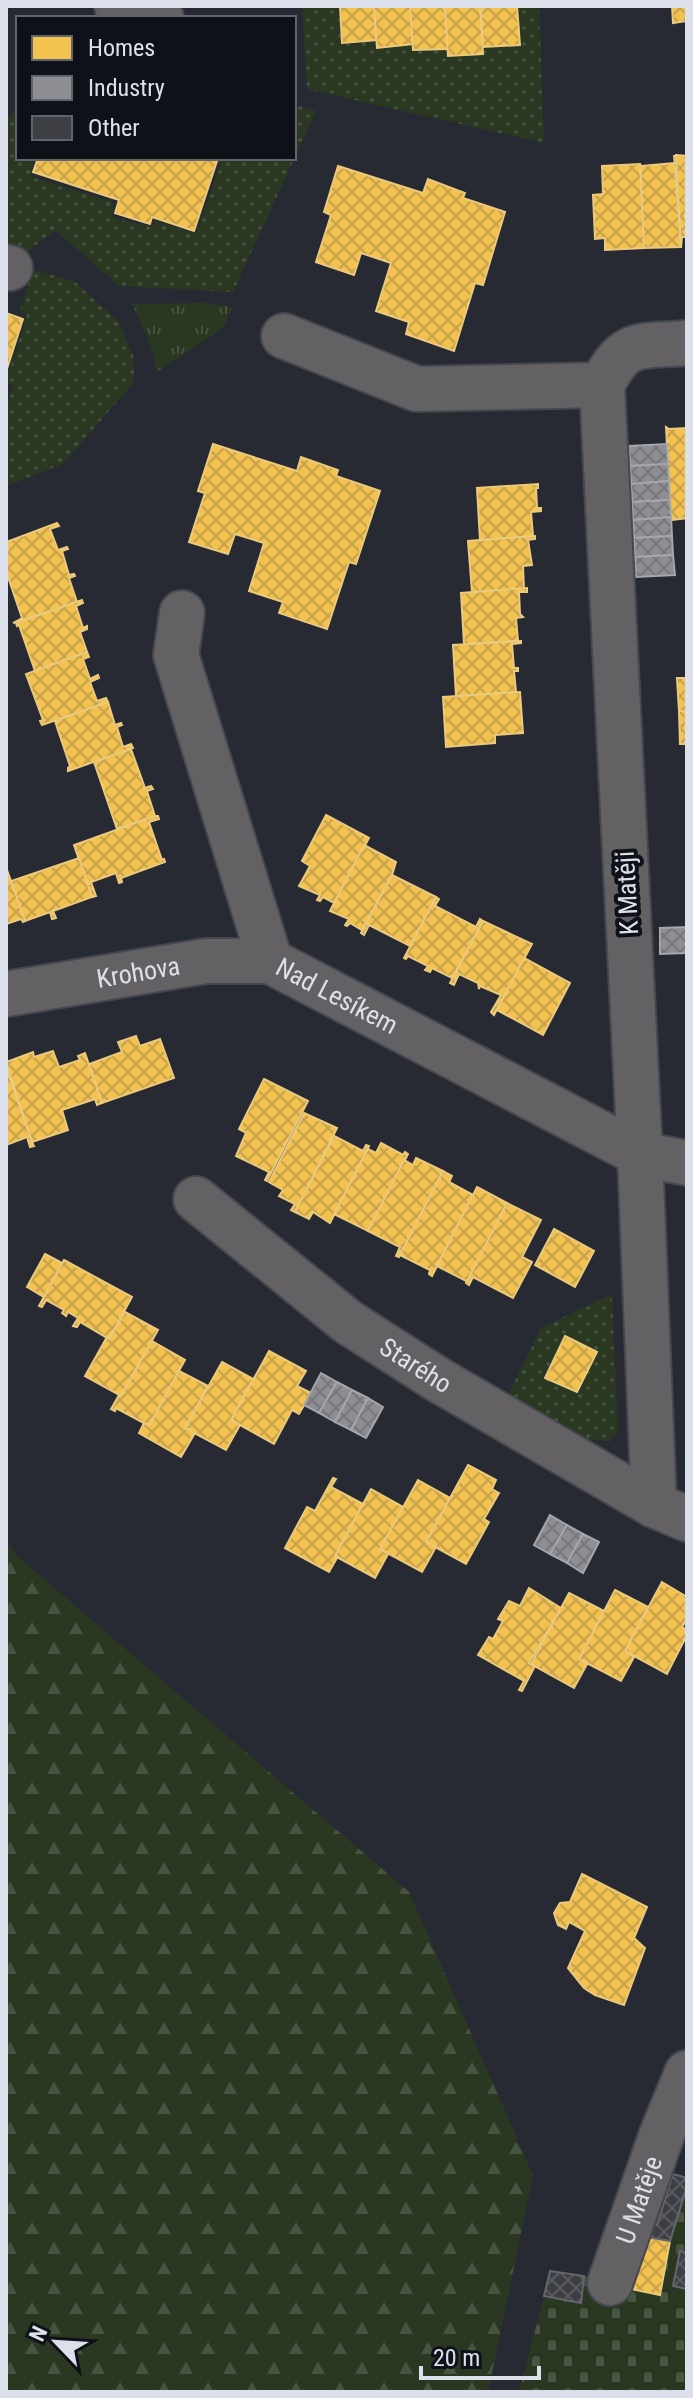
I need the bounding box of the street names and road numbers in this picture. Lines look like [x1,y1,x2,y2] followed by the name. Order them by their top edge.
[610,850,644,936] street label: K Matěji
[94,951,182,994] street label: Krohova
[271,952,403,1040] street label: Nad Lesíkem
[374,1331,457,1399] street label: Starého
[610,2152,668,2248] street label: U Matěje

